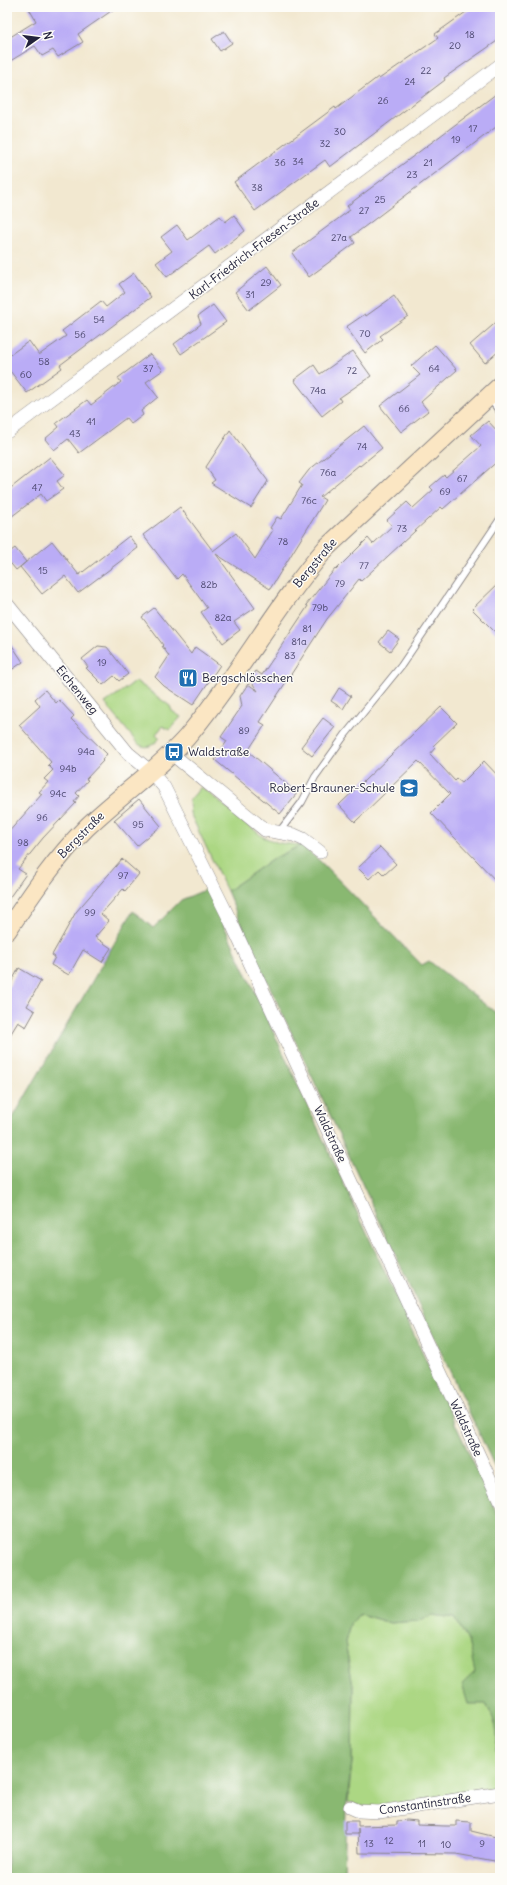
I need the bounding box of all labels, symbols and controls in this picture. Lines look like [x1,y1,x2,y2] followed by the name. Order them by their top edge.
[18,18,58,58] north arrow
[465,28,475,41] house number: 18
[40,30,55,41] text: N
[449,39,461,52] house number: 20
[421,64,432,77] house number: 22
[404,75,416,88] house number: 24
[377,94,389,107] house number: 26
[469,122,478,135] house number: 17
[334,125,346,138] house number: 30
[451,133,461,146] house number: 19
[319,137,331,150] house number: 32
[292,155,304,168] house number: 34
[274,156,286,169] house number: 36
[423,156,433,169] house number: 21
[406,168,418,181] house number: 23
[251,181,263,194] house number: 38
[374,193,386,206] house number: 25
[186,195,322,302] street label: Karl-Friedrich-Friesen-Straße
[359,204,369,217] house number: 27
[331,231,347,244] house number: 27a
[260,276,272,289] house number: 29
[245,288,255,301] house number: 31
[93,313,105,326] house number: 54
[359,327,371,340] house number: 70
[74,328,86,341] house number: 56
[38,355,50,368] house number: 58
[143,362,153,375] house number: 37
[428,362,440,375] house number: 64
[347,364,358,377] house number: 72
[20,368,32,381] house number: 60
[310,384,326,397] house number: 74a
[398,402,410,415] house number: 66
[86,415,96,428] house number: 41
[69,427,81,440] house number: 43
[357,440,367,453] house number: 74
[320,466,336,479] house number: 76a
[457,472,467,485] house number: 67
[32,481,42,494] house number: 47
[439,485,451,498] house number: 69
[301,494,317,507] house number: 76c
[397,522,408,535] house number: 73
[278,535,289,548] house number: 78
[290,535,340,590] street label: Bergstraße
[359,559,369,572] house number: 77
[38,564,48,577] house number: 15
[335,577,346,590] house number: 79
[201,578,218,591] house number: 82b
[312,601,329,614] house number: 79b
[215,611,232,624] house number: 82a
[302,622,312,635] house number: 81
[291,635,307,648] house number: 81a
[284,649,296,662] house number: 83
[97,656,107,669] house number: 19
[53,662,102,717] street label: Eichenweg
[177,667,199,689] restaurant icon: Bergschlösschen
[202,670,293,685] place label: Bergschlösschen
[238,724,250,737] house number: 89
[163,741,185,763] bus stop icon: Waldstraße
[188,744,249,759] place label: Waldstraße
[77,745,95,758] house number: 94a
[59,762,77,775] house number: 94b
[398,777,420,799] school or university icon: Robert-Brauner-Schule
[269,780,395,795] place label: Robert-Brauner-Schule
[50,787,66,800] house number: 94c
[54,808,107,861] street label: Bergstraße
[36,811,48,824] house number: 96
[132,818,144,831] house number: 95
[17,836,29,849] house number: 98
[118,869,128,882] house number: 97
[84,906,96,919] house number: 99
[311,1103,350,1165] street label: Waldstraße
[447,1397,486,1459] street label: Waldstraße
[378,1790,472,1817] street label: Constantinstraße
[384,1834,394,1847] house number: 12
[364,1837,374,1850] house number: 13
[418,1837,426,1850] house number: 11
[479,1837,485,1850] house number: 9
[441,1838,451,1851] house number: 10

